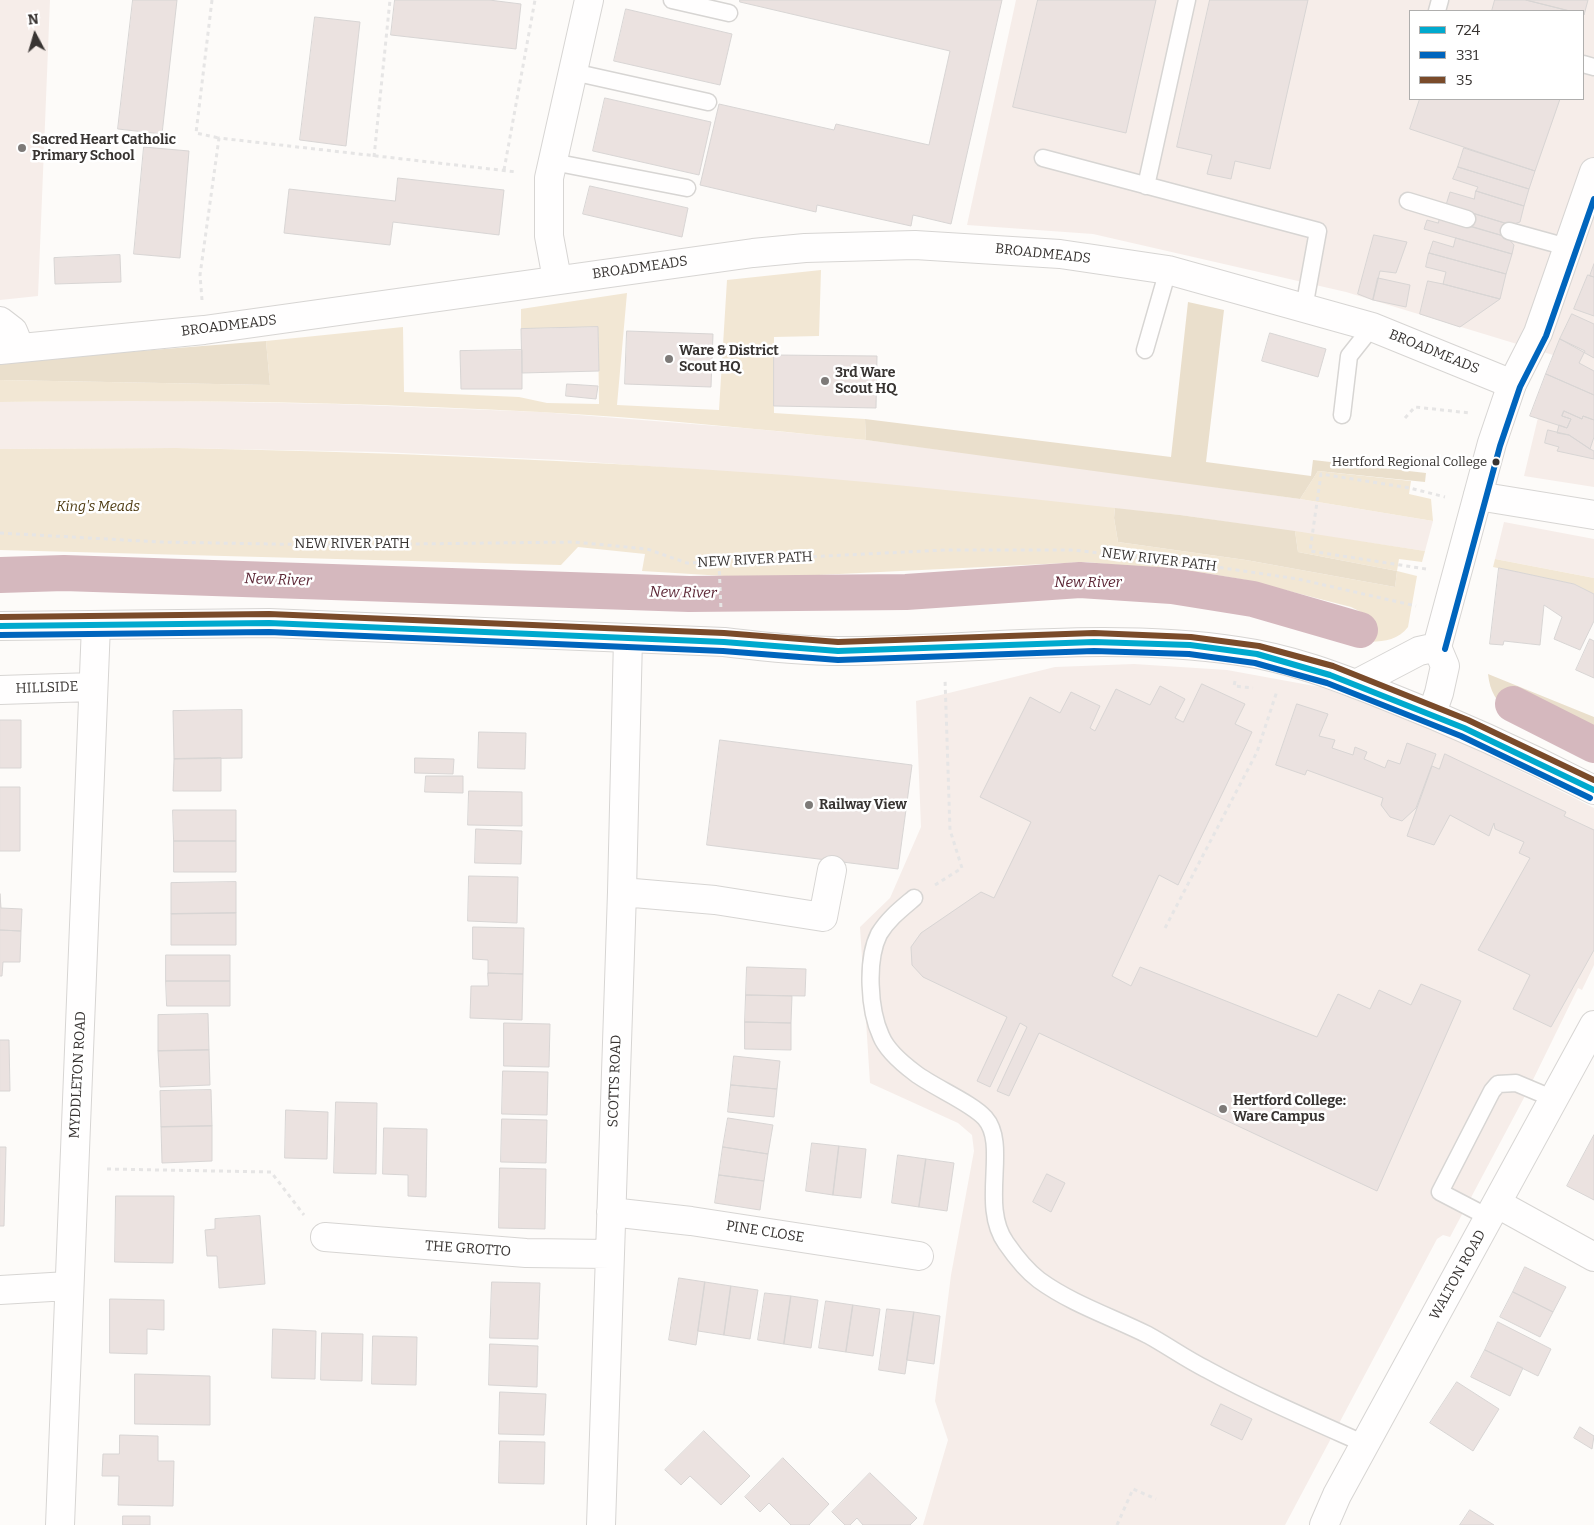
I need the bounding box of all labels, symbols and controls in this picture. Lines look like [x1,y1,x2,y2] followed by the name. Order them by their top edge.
[10,10,60,60] north arrow
[1409,10,1584,100] legend
[27,11,40,29] text: N
[1456,21,1480,39] text: 724
[1456,46,1479,64] text: 331
[1456,71,1473,89] text: 35
[32,132,176,164] place label: Sacred Heart Catholic Primary School
[16,142,28,154] marker: Sacred Heart Catholic Primary School
[994,241,1092,267] street label: BROADMEADS
[591,253,689,283] street label: BROADMEADS
[180,312,278,340] street label: BROADMEADS
[1386,326,1482,378] street label: BROADMEADS
[679,343,779,376] place label: Ware & District Scout HQ
[663,353,675,365] marker: Ware & District Scout HQ
[835,365,897,398] place label: 3rd Ware Scout HQ
[819,375,831,387] marker: 3rd Ware Scout HQ
[1332,454,1487,470] place label: Hertford Regional College
[1491,457,1501,467] marker: Hertford Regional College
[56,499,140,515] park label: King's Meads
[294,536,410,552] street label: NEW RIVER PATH
[1101,545,1217,575] street label: NEW RIVER PATH
[697,549,813,571] street label: NEW RIVER PATH
[244,570,312,590] water label: New River
[1054,574,1122,592] water label: New River
[649,583,717,603] water label: New River
[15,679,79,697] street label: HILLSIDE
[819,797,907,813] place label: Railway View
[803,799,815,811] marker: Railway View
[66,1011,90,1139] street label: MYDDLETON ROAD
[605,1034,625,1128] street label: SCOTTS ROAD
[1233,1093,1346,1126] place label: Hertford College: Ware Campus
[1217,1103,1229,1115] marker: Hertford College: Ware Campus
[725,1218,805,1246] street label: PINE CLOSE
[1426,1227,1490,1323] street label: WALTON ROAD
[424,1238,512,1260] street label: THE GROTTO

